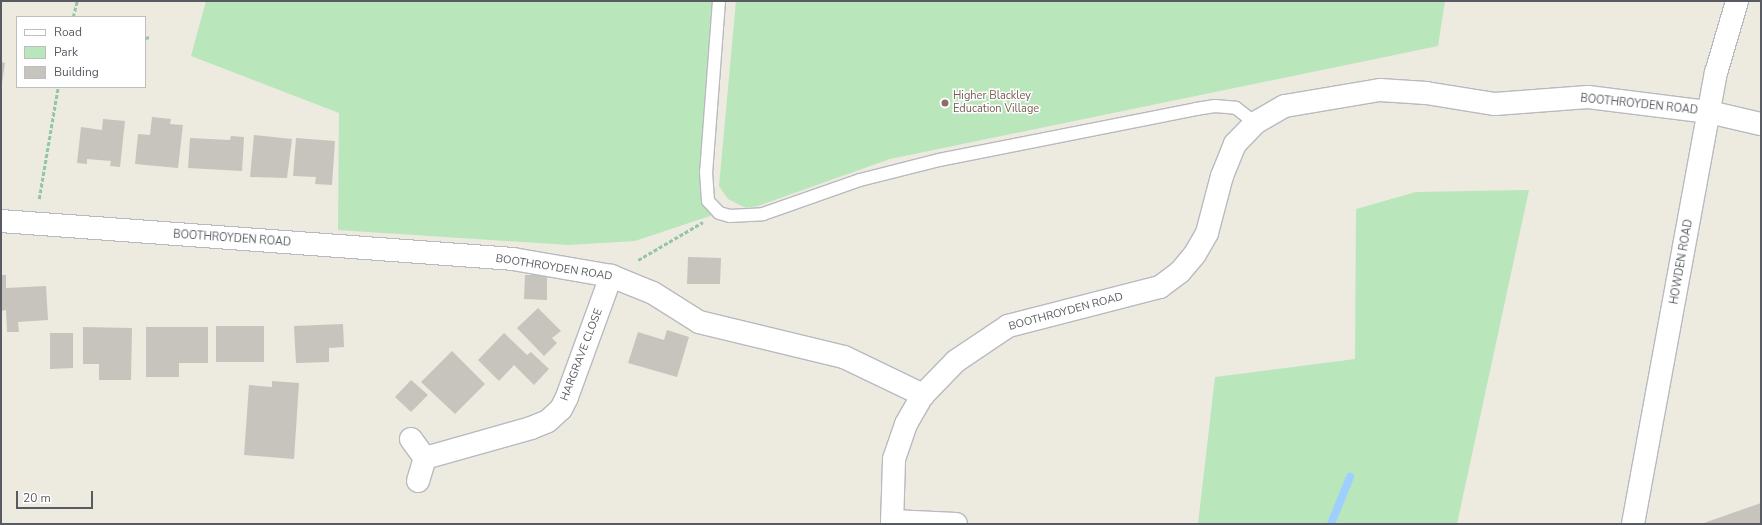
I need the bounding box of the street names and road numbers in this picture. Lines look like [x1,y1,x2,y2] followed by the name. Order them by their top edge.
[1580,92,1698,118] street label: BOOTHROYDEN ROAD
[1668,218,1696,306] street label: HOWDEN ROAD
[173,228,291,250] street label: BOOTHROYDEN ROAD
[495,252,613,284] street label: BOOTHROYDEN ROAD
[1007,290,1125,334] street label: BOOTHROYDEN ROAD
[558,307,606,403] street label: HARGRAVE CLOSE

